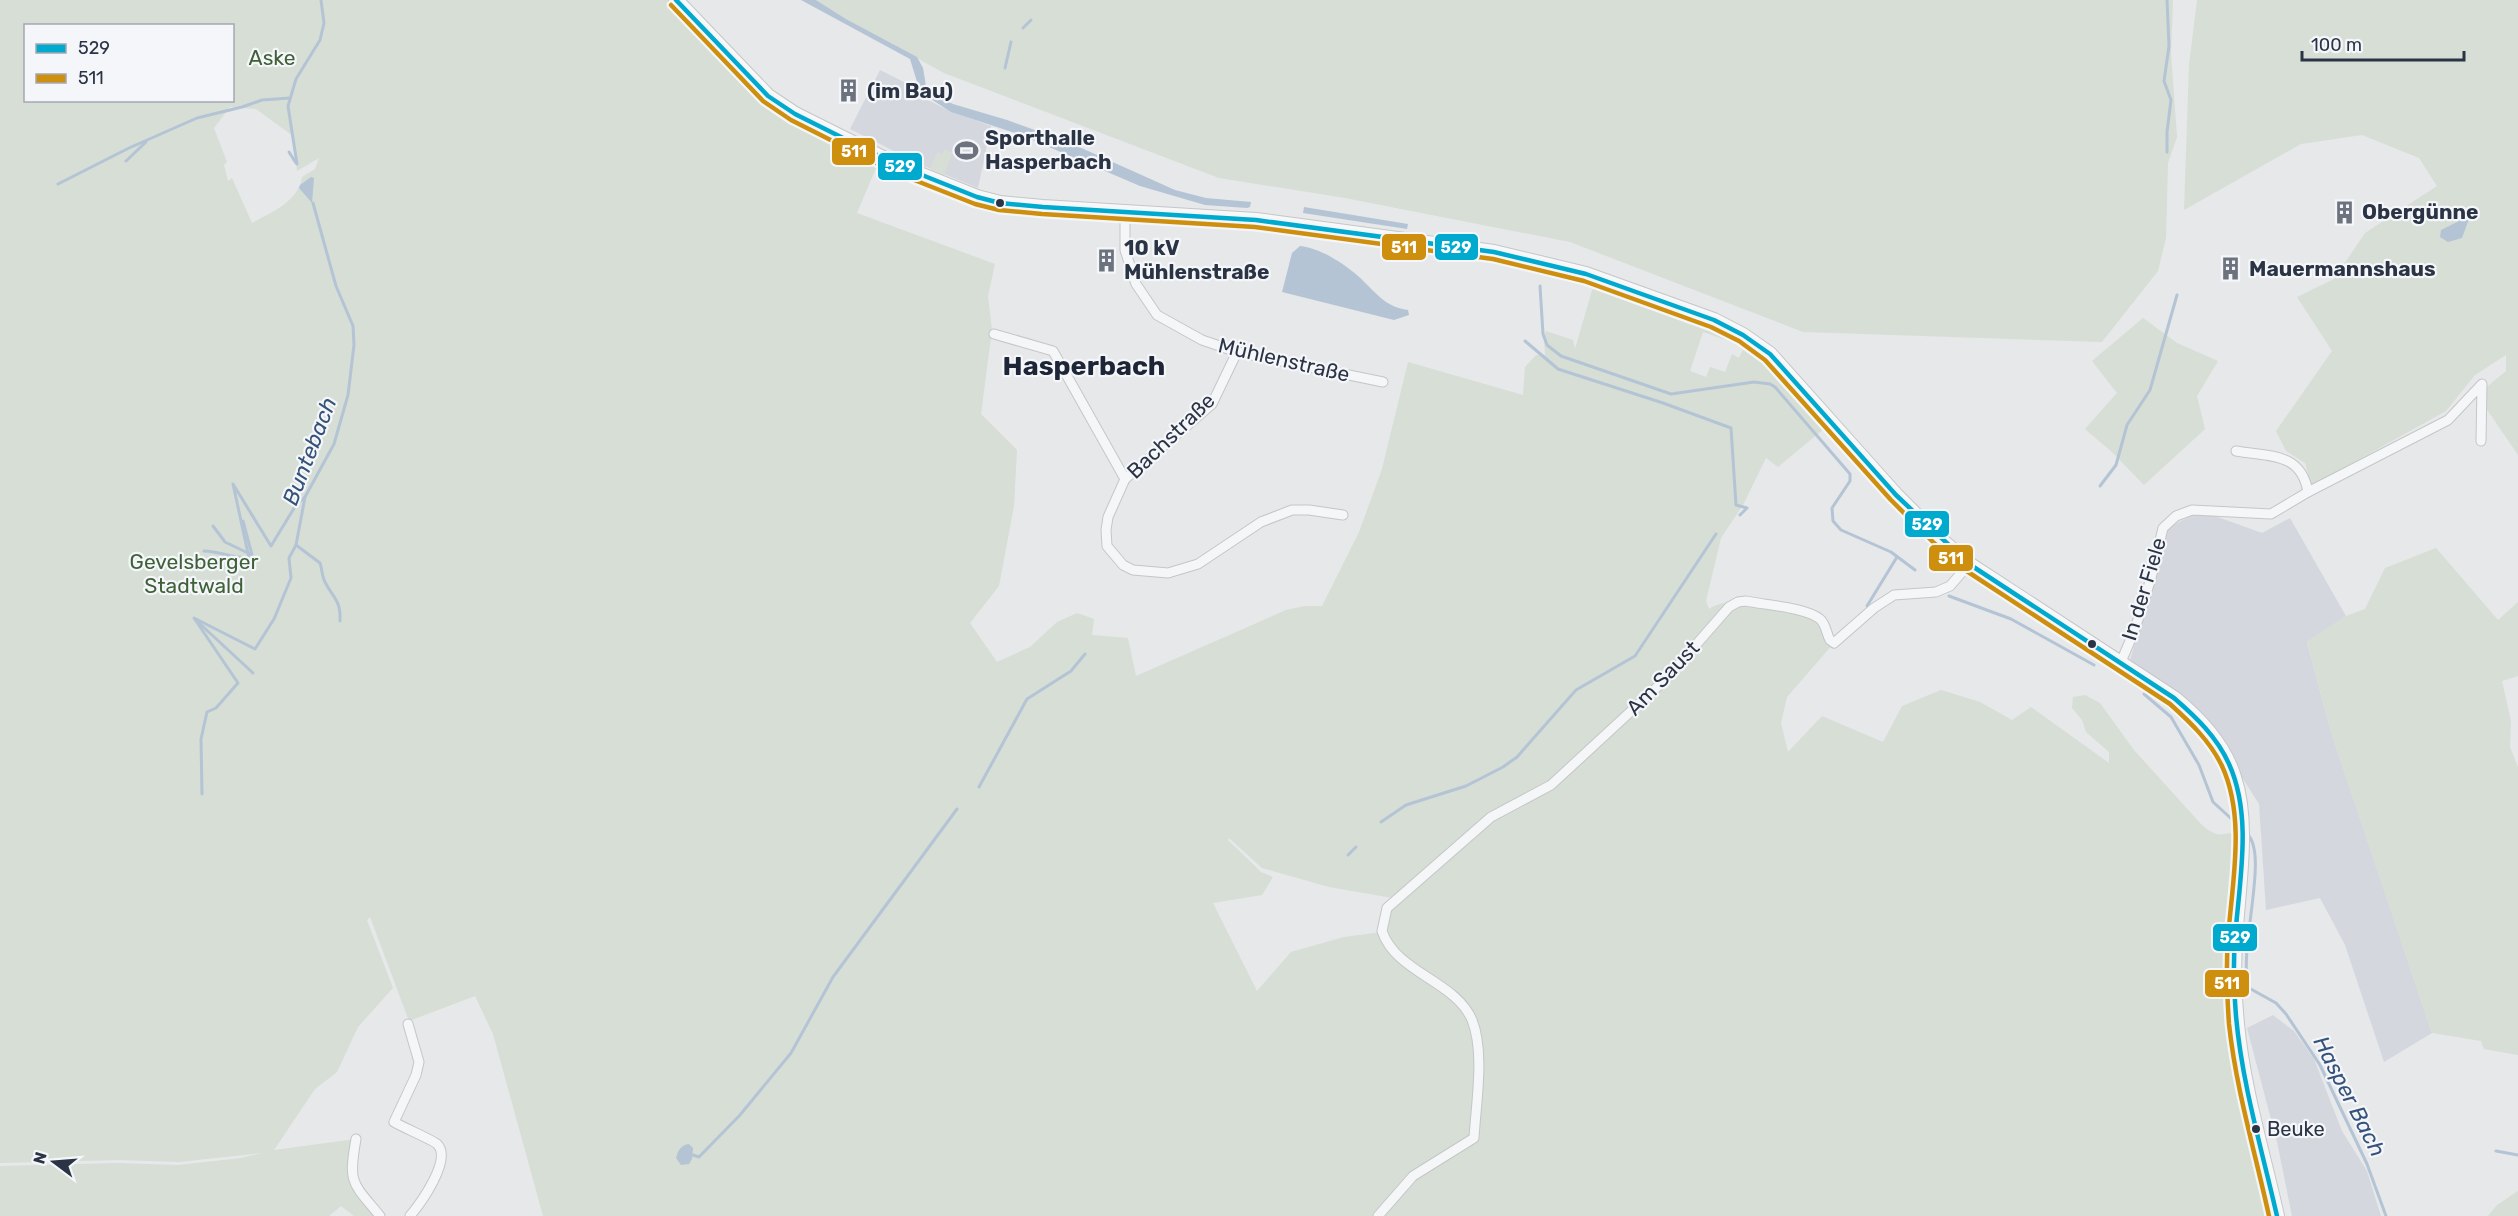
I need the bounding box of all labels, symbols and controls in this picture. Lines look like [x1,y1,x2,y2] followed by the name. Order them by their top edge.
[24,24,234,102] legend
[2302,24,2464,62] scale bar
[2311,34,2362,56] text: 100 m
[78,37,110,59] text: 529
[249,45,295,70] park label: Aske
[78,67,104,89] text: 511
[836,78,862,104] building icon: (im Bau)
[867,78,953,103] place label: (im Bau)
[985,125,1112,174] place label: Sporthalle Hasperbach
[831,137,876,166] line badge: 511
[954,137,980,163] sports icon: Sporthalle Hasperbach
[841,142,867,161] text: 511
[877,152,923,181] line badge: 529
[885,157,916,176] text: 529
[994,197,1006,209] unlabelled marker
[2331,199,2357,225] building icon: Obergünne
[2362,199,2478,224] place label: Obergünne
[1381,233,1427,261] line badge: 511
[1434,233,1479,261] line badge: 529
[1124,235,1270,284] place label: 10 kV Mühlenstraße
[1391,238,1417,257] text: 511
[1441,238,1472,257] text: 529
[1093,247,1119,273] building icon: 10 kV Mühlenstraße
[2218,256,2244,282] building icon: Mauermannshaus
[2249,256,2436,281] place label: Mauermannshaus
[1216,332,1352,387] street label: Mühlenstraße
[1003,350,1165,382] district label: Hasperbach
[1122,388,1220,484] street label: Bachstraße
[277,393,342,509] water label: Buntebach
[1904,510,1950,538] line badge: 529
[1912,515,1943,534] text: 529
[2116,534,2171,643] street label: In der Fiele
[1928,544,1974,572] line badge: 511
[130,549,258,598] park label: Gevelsberger Stadtwald
[1938,549,1964,568] text: 511
[1621,635,1704,720] street label: Am Saust
[2086,638,2098,650] unlabelled marker
[2212,923,2258,952] line badge: 529
[2220,928,2251,947] text: 529
[2204,969,2250,998] line badge: 511
[2214,974,2240,993] text: 511
[2308,1031,2391,1161] water label: Hasper Bach
[2267,1117,2325,1141] place label: Beuke
[2250,1123,2262,1135] marker: Beuke
[24,1132,84,1192] north arrow
[29,1150,51,1166] text: N

